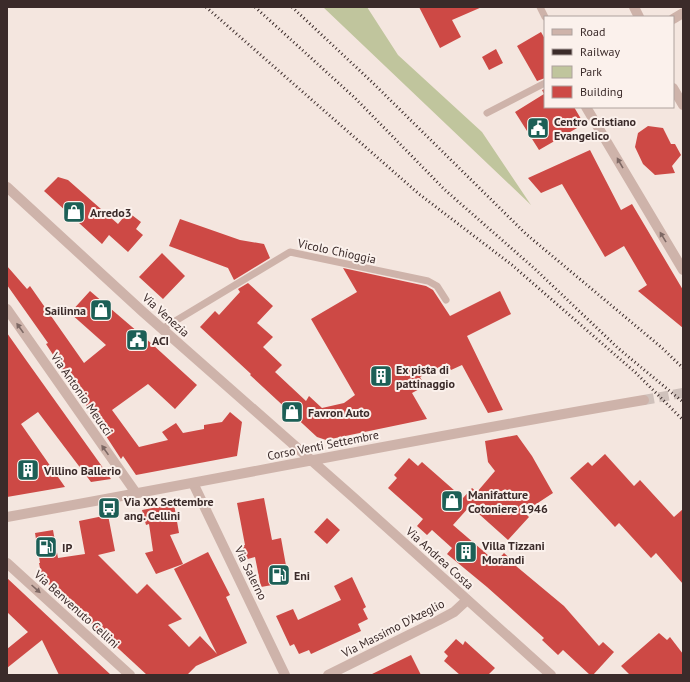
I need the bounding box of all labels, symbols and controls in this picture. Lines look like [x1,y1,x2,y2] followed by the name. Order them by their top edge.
[544,16,674,108] legend
[580,24,605,39] text: Road
[580,44,620,59] text: Railway
[580,64,602,79] text: Park
[580,84,623,99] text: Building
[554,114,637,143] place label: Centro Cristiano Evangelico
[525,115,551,141] public building icon: Centro Cristiano Evangelico
[616,158,623,169] one-way arrow
[61,199,87,225] shop icon: Arredo3
[90,205,132,220] place label: Arredo3
[659,232,667,242] one-way arrow
[295,235,378,267] street label: Vicolo Chioggia
[139,289,193,340] street label: Via Venezia
[88,297,114,323] shop icon: Sailinna
[45,303,86,318] place label: Sailinna
[16,323,24,334] one-way arrow
[124,327,150,353] public building icon: ACI
[152,333,169,348] place label: ACI
[47,349,116,438] street label: Via Antonio Meucci
[396,362,456,391] place label: Ex pista di pattinaggio
[368,363,394,389] building icon: Ex pista di pattinaggio
[279,399,305,425] shop icon: Favron Auto
[308,405,370,420] place label: Favron Auto
[266,427,380,463] street label: Corso Venti Settembre
[101,444,109,455] one-way arrow
[15,457,41,483] building icon: Villino Ballerio
[43,463,121,478] place label: Villino Ballerio
[468,487,548,516] place label: Manifatture Cotoniere 1946
[439,488,465,514] shop icon: Manifatture Cotoniere 1946
[123,494,214,523] place label: Via XX Settembre ang. Cellini
[96,495,122,521] bus stop icon: Via XX Settembre ang. Cellini
[402,523,477,592] street label: Via Andrea Costa
[33,534,59,560] fuel station icon: IP
[481,538,545,567] place label: Villa Tizzani Morandi
[453,539,479,565] building icon: Villa Tizzani Morandi
[62,540,72,555] place label: IP
[231,543,270,602] street label: Via Salerno
[266,562,292,588] fuel station icon: Eni
[30,566,123,651] street label: Via Benvenuto Cellini
[294,568,310,583] place label: Eni
[31,584,41,594] one-way arrow
[338,596,447,661] street label: Via Massimo D'Azeglio

